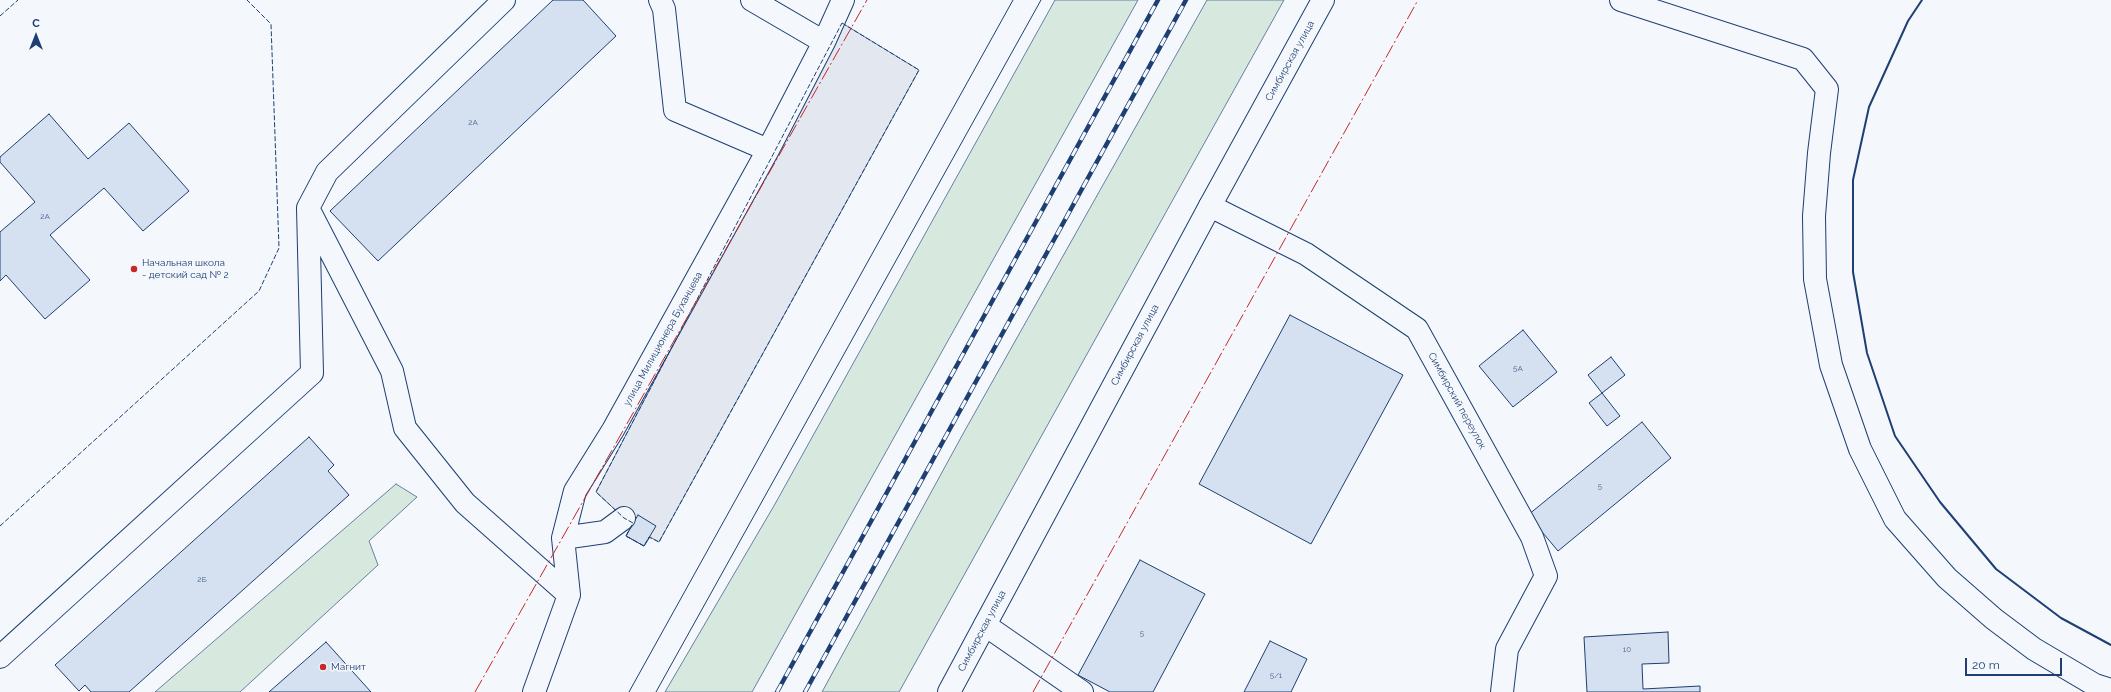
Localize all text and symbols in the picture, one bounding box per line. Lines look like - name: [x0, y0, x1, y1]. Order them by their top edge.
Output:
- north arrow: [16, 16, 56, 56]
- text: С: [32, 17, 40, 30]
- street label: Симбирская улица: [1263, 19, 1317, 103]
- house number: 2А: [468, 118, 478, 128]
- house number: 2А: [40, 212, 50, 222]
- place label: Начальная школа - детский сад № 2: [142, 257, 229, 280]
- marker: Начальная школа - детский сад № 2: [129, 264, 139, 274]
- street label: улица Милиционера Буханцева: [621, 270, 705, 408]
- street label: Симбирская улица: [1109, 302, 1161, 388]
- street label: Симбирский переулок: [1425, 351, 1489, 451]
- house number: 5А: [1513, 364, 1523, 374]
- house number: 5: [1598, 482, 1602, 492]
- house number: 2Б: [197, 575, 207, 585]
- street label: Симбирская улица: [956, 588, 1008, 674]
- house number: 5: [1140, 629, 1144, 639]
- house number: 10: [1623, 645, 1631, 655]
- scale bar: [1967, 650, 2064, 676]
- text: 20 m: [1972, 658, 2000, 672]
- place label: Магнит: [331, 661, 366, 673]
- marker: Магнит: [318, 662, 328, 672]
- house number: 5/1: [1270, 671, 1282, 681]

